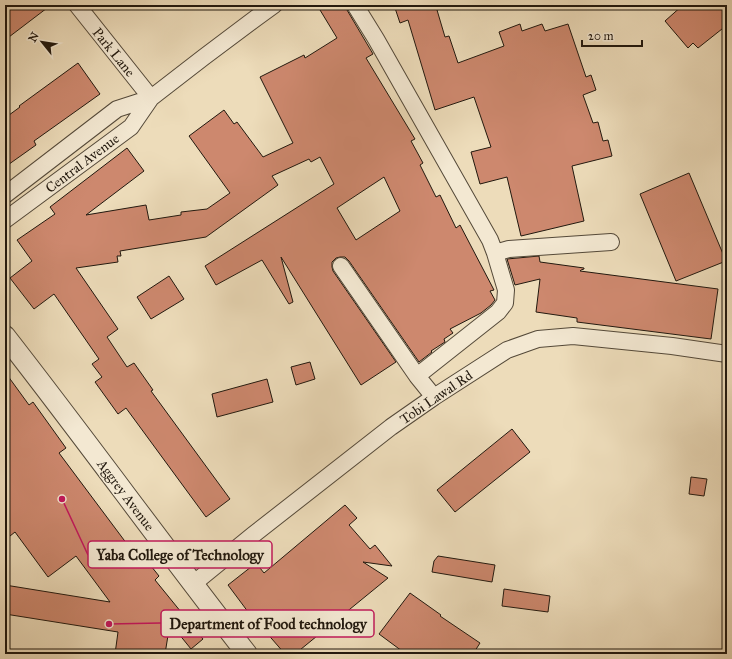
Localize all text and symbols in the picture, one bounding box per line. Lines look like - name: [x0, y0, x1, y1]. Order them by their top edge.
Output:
- north arrow: [22, 22, 62, 62]
- scale bar: [582, 22, 642, 48]
- street label: Park Lane: [89, 24, 139, 80]
- text: N: [26, 29, 42, 45]
- text: 20 m: [588, 29, 614, 43]
- street label: Central Avenue: [42, 130, 123, 197]
- street label: Tobi Lawal Rd: [397, 367, 476, 428]
- street label: Aggrey Avenue: [93, 455, 158, 534]
- callout: Yaba College of Technology: [88, 541, 272, 568]
- text: Yaba College of Technology: [95, 546, 265, 565]
- callout: Department of Food technology: [161, 610, 374, 637]
- text: Department of Food technology: [169, 615, 368, 634]

